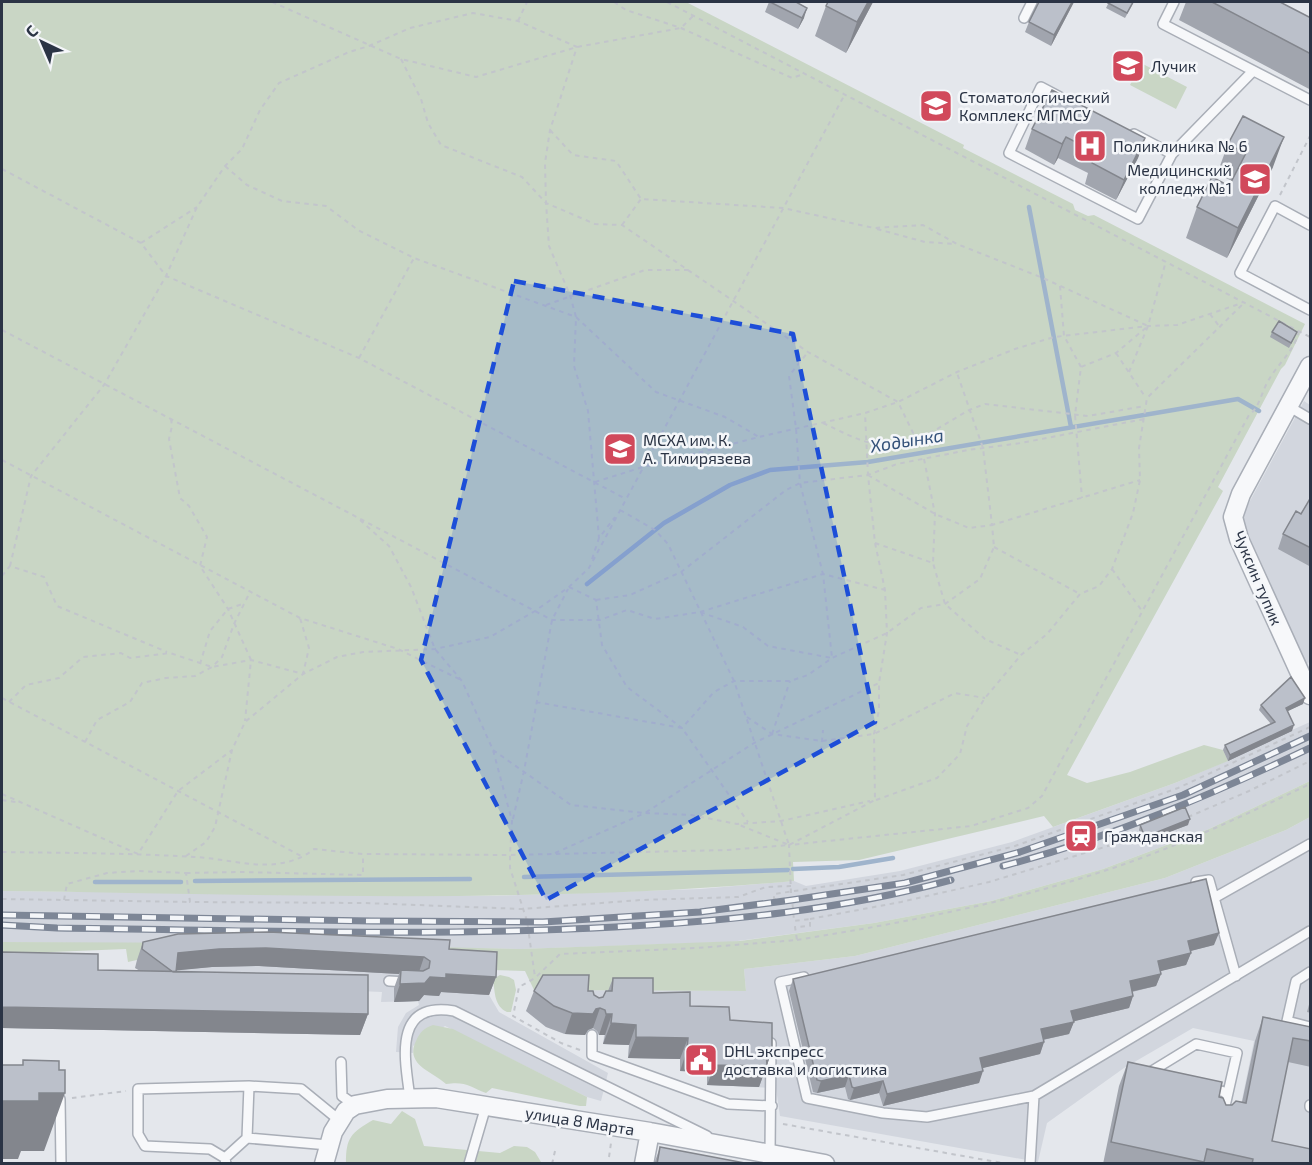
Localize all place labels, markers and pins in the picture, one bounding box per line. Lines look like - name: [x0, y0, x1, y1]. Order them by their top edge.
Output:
- school or university icon: Лучик: [1110, 48, 1146, 84]
- place label: Лучик: [1151, 56, 1197, 76]
- place label: Стоматологический Комплекс МГМСУ: [959, 87, 1110, 124]
- school or university icon: Стоматологический Комплекс МГМСУ: [918, 88, 954, 124]
- hospital icon: Поликлиника № 6: [1072, 128, 1108, 164]
- place label: Поликлиника № 6: [1113, 136, 1248, 155]
- place label: Медицинский колледж №1: [1127, 160, 1232, 197]
- school or university icon: Медицинский колледж №1: [1237, 161, 1273, 197]
- place label: МСХА им. К. А. Тимирязева: [643, 430, 751, 467]
- school or university icon: МСХА им. К. А. Тимирязева: [602, 431, 638, 467]
- station icon: Гражданская: [1063, 818, 1099, 854]
- place label: Гражданская: [1104, 826, 1203, 845]
- place label: DHL экспресс доставка и логистика: [724, 1041, 887, 1078]
- public building icon: DHL экспресс доставка и логистика: [683, 1042, 719, 1078]

